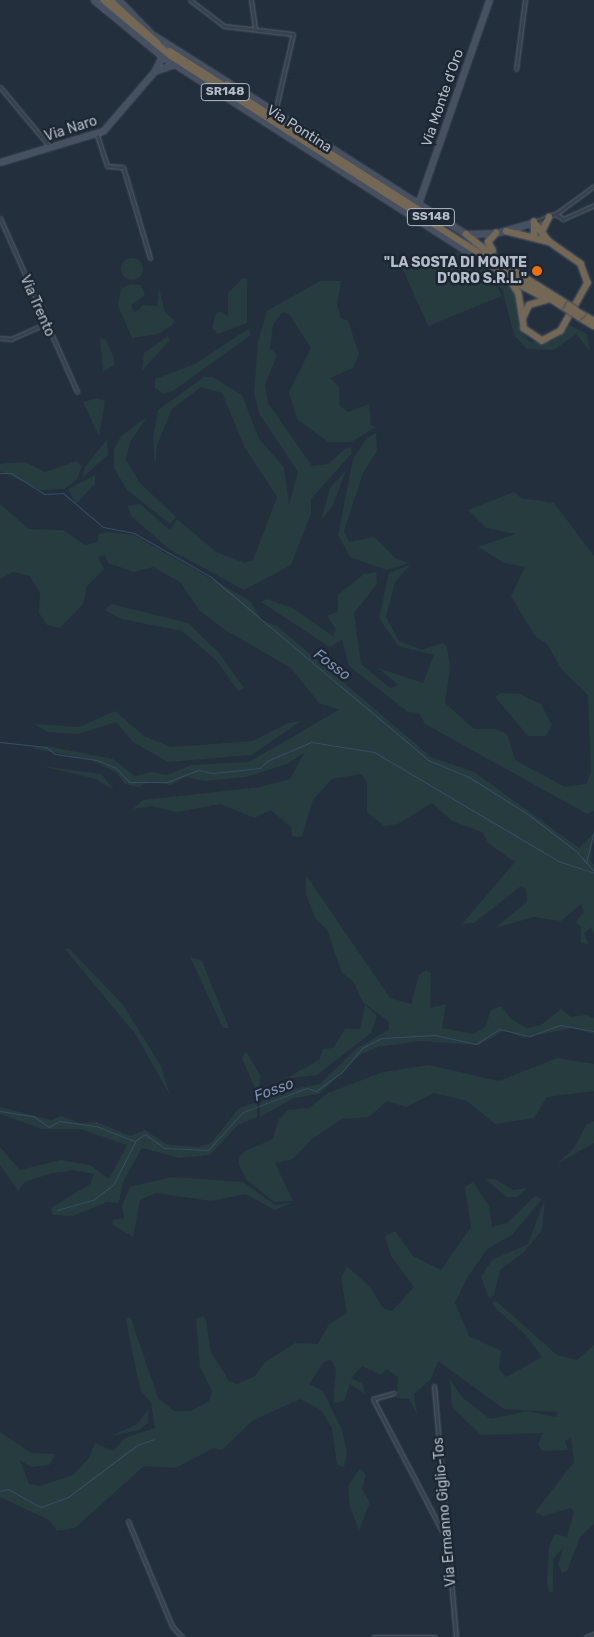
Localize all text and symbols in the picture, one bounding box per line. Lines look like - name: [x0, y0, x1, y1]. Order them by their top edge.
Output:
- street label: Via Monte d'Oro: [418, 47, 468, 149]
- road number: SR148: [200, 82, 250, 101]
- street label: Via Pontina: [263, 102, 335, 156]
- street label: Via Naro: [43, 113, 99, 145]
- road number: SS148: [406, 208, 456, 226]
- place label: "LA SOSTA DI MONTE D'ORO S.R.L.": [383, 255, 527, 288]
- marker: "LA SOSTA DI MONTE D'ORO S.R.L.": [531, 265, 543, 277]
- street label: Via Trento: [16, 273, 58, 339]
- water label: Fosso: [310, 645, 354, 685]
- water label: Fosso: [252, 1075, 296, 1105]
- street label: Via Ermanno Giglio-Tos: [430, 1437, 460, 1587]

